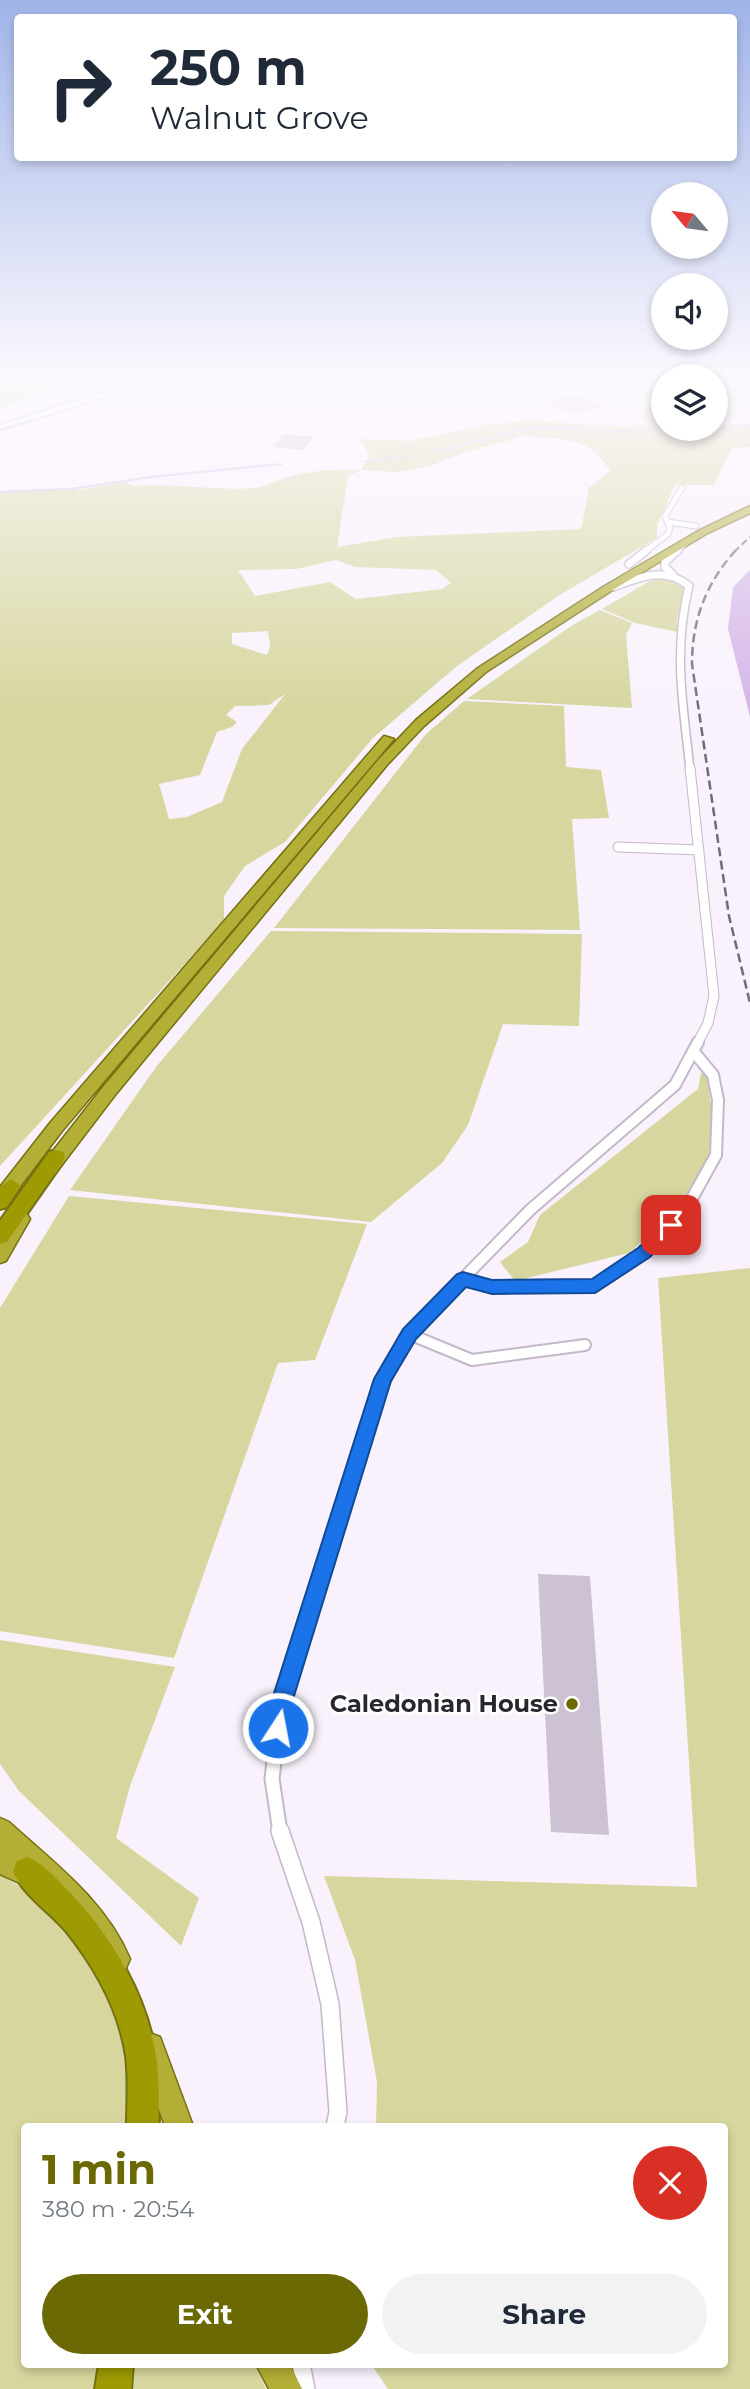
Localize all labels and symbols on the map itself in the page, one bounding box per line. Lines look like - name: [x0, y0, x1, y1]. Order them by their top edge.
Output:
- north arrow: [651, 182, 728, 259]
- pin: [641, 1195, 701, 1255]
- place label: Caledonian House: [330, 1689, 558, 1718]
- position arrow: [241, 1691, 315, 1765]
- marker: Caledonian House: [564, 1696, 580, 1712]

